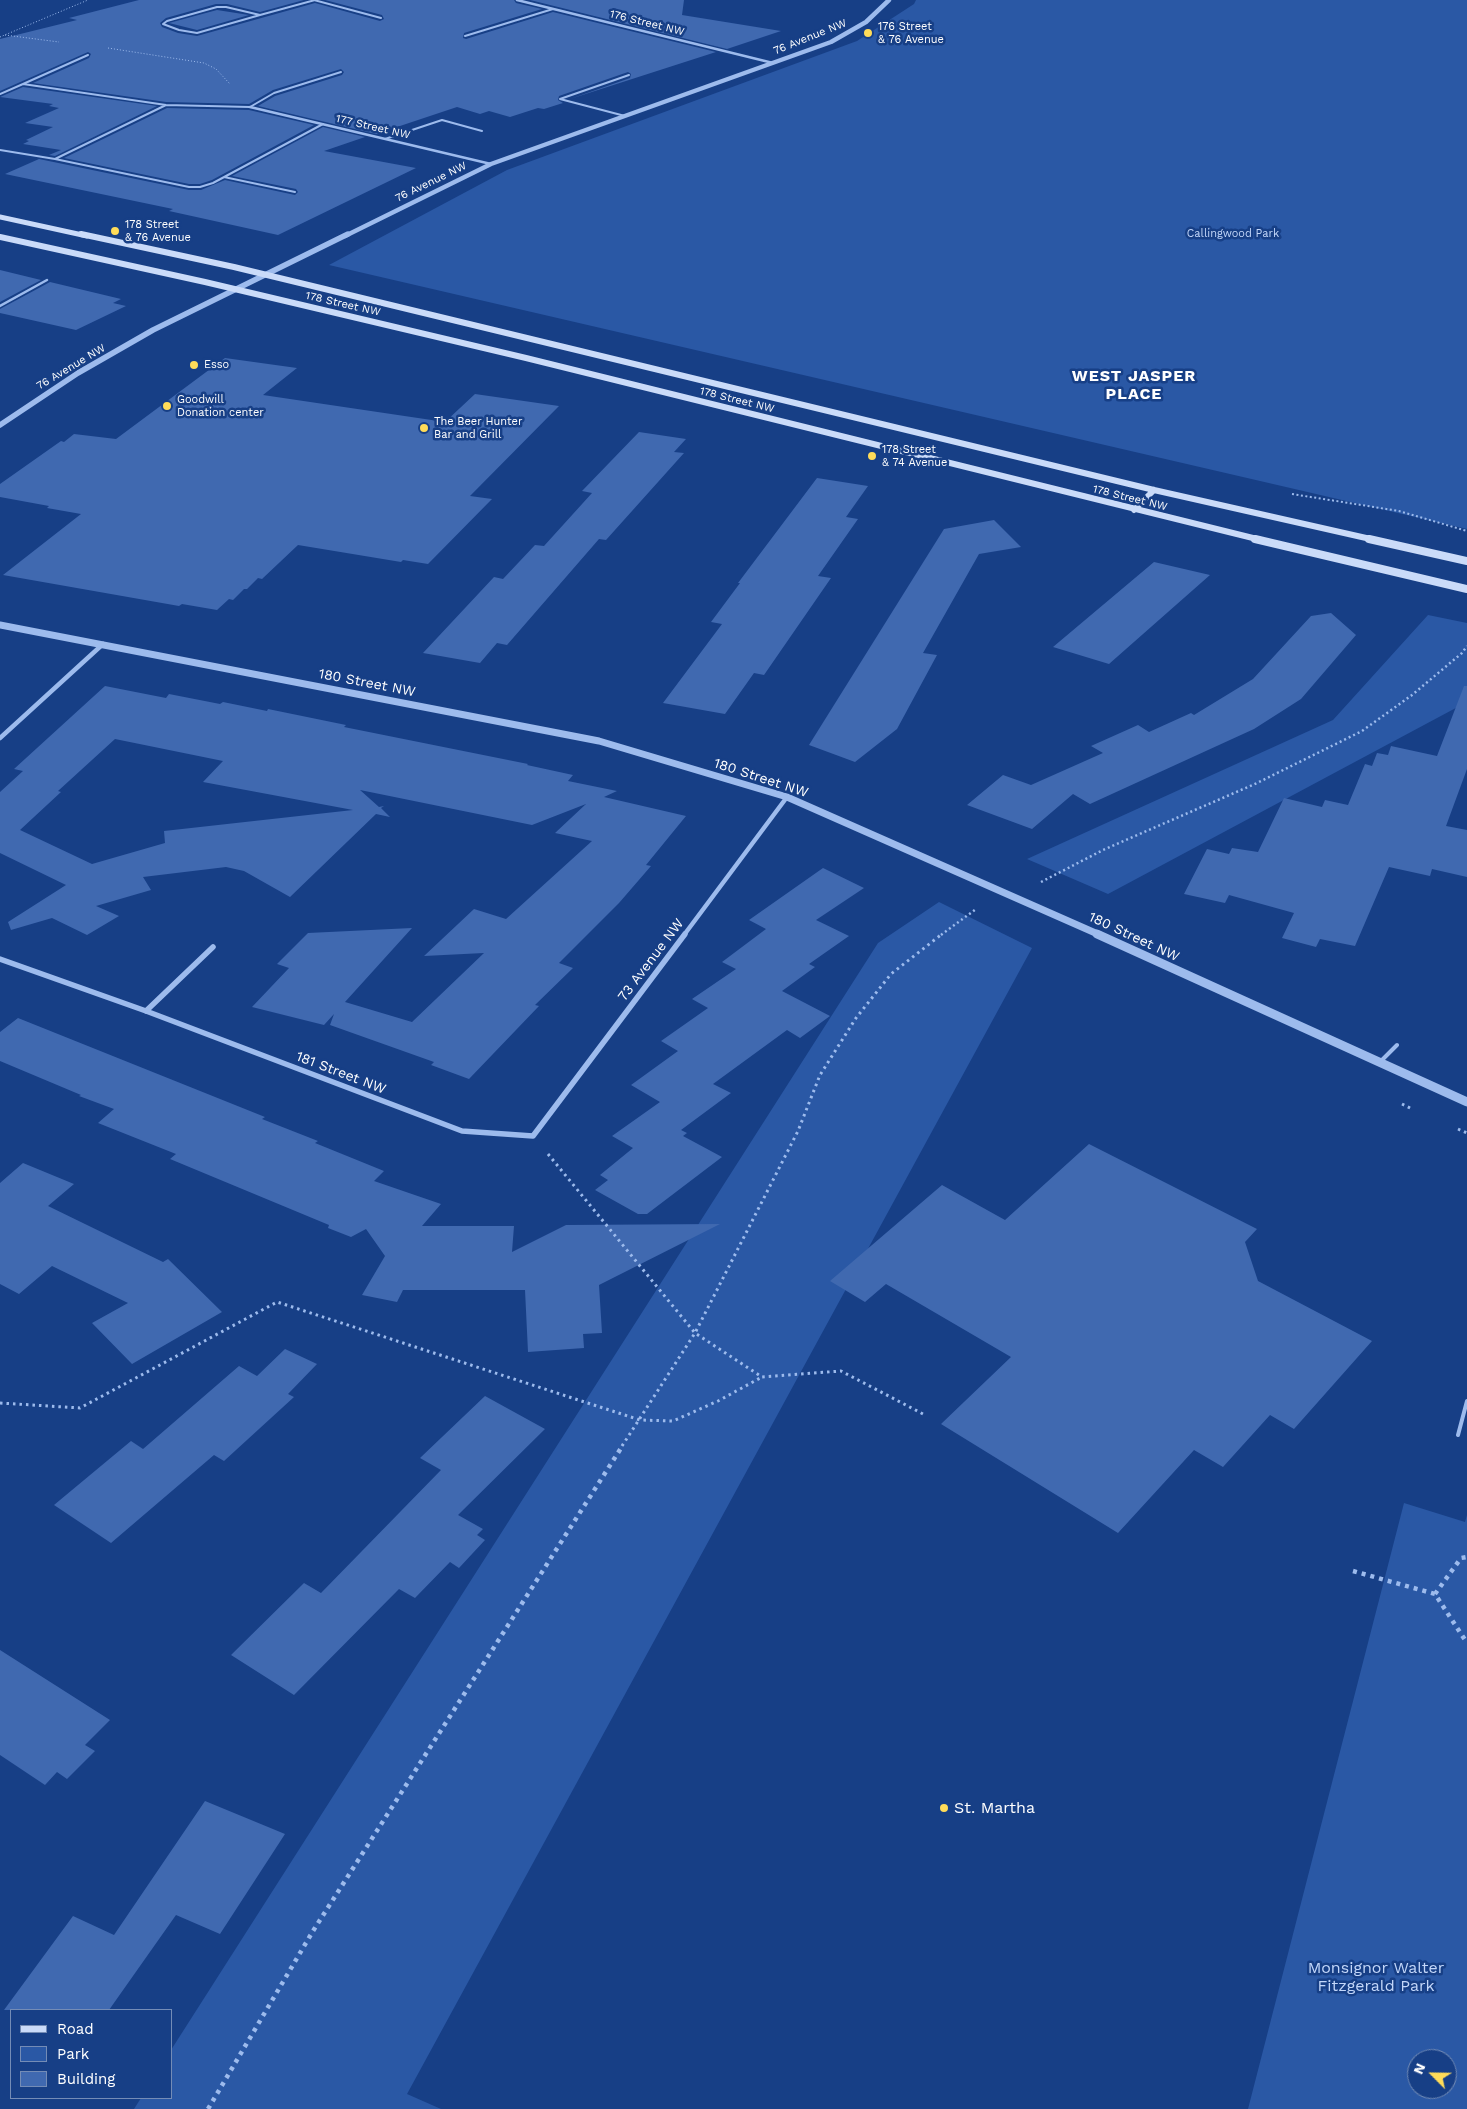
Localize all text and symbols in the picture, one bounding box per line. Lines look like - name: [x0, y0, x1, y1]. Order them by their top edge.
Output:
- street label: 176 Street NW: [608, 7, 686, 39]
- street label: 76 Avenue NW: [772, 16, 848, 58]
- place label: 176 Street & 76 Avenue: [878, 20, 944, 46]
- marker: 176 Street & 76 Avenue: [862, 27, 874, 39]
- street label: 177 Street NW: [335, 112, 411, 142]
- street label: 76 Avenue NW: [393, 159, 469, 205]
- place label: 178 Street & 76 Avenue: [125, 218, 191, 244]
- marker: 178 Street & 76 Avenue: [109, 225, 121, 237]
- park label: Callingwood Park: [1187, 227, 1279, 241]
- street label: 178 Street NW: [304, 289, 382, 319]
- street label: 76 Avenue NW: [34, 341, 108, 393]
- place label: Esso: [204, 358, 229, 372]
- marker: Esso: [188, 359, 200, 371]
- district label: WEST JASPER PLACE: [1070, 366, 1198, 404]
- street label: 178 Street NW: [698, 384, 776, 416]
- place label: Goodwill Donation center: [177, 393, 264, 419]
- marker: Goodwill Donation center: [161, 400, 173, 412]
- place label: The Beer Hunter Bar and Grill: [434, 415, 522, 441]
- marker: The Beer Hunter Bar and Grill: [418, 422, 430, 434]
- place label: 178 Street & 74 Avenue: [882, 443, 947, 469]
- marker: 178 Street & 74 Avenue: [866, 450, 878, 462]
- street label: 178 Street NW: [1091, 482, 1169, 514]
- street label: 180 Street NW: [317, 665, 417, 701]
- street label: 180 Street NW: [712, 755, 810, 801]
- street label: 180 Street NW: [1086, 909, 1182, 965]
- street label: 73 Avenue NW: [615, 915, 687, 1005]
- street label: 181 Street NW: [294, 1048, 388, 1098]
- place label: St. Martha: [954, 1798, 1035, 1818]
- marker: St. Martha: [938, 1802, 950, 1814]
- park label: Monsignor Walter Fitzgerald Park: [1308, 1958, 1444, 1996]
- legend: [10, 2009, 172, 2099]
- text: Road: [57, 2020, 94, 2038]
- text: Park: [57, 2045, 89, 2063]
- north arrow: [1407, 2049, 1457, 2099]
- text: N: [1410, 2061, 1429, 2076]
- text: Building: [57, 2070, 115, 2088]

